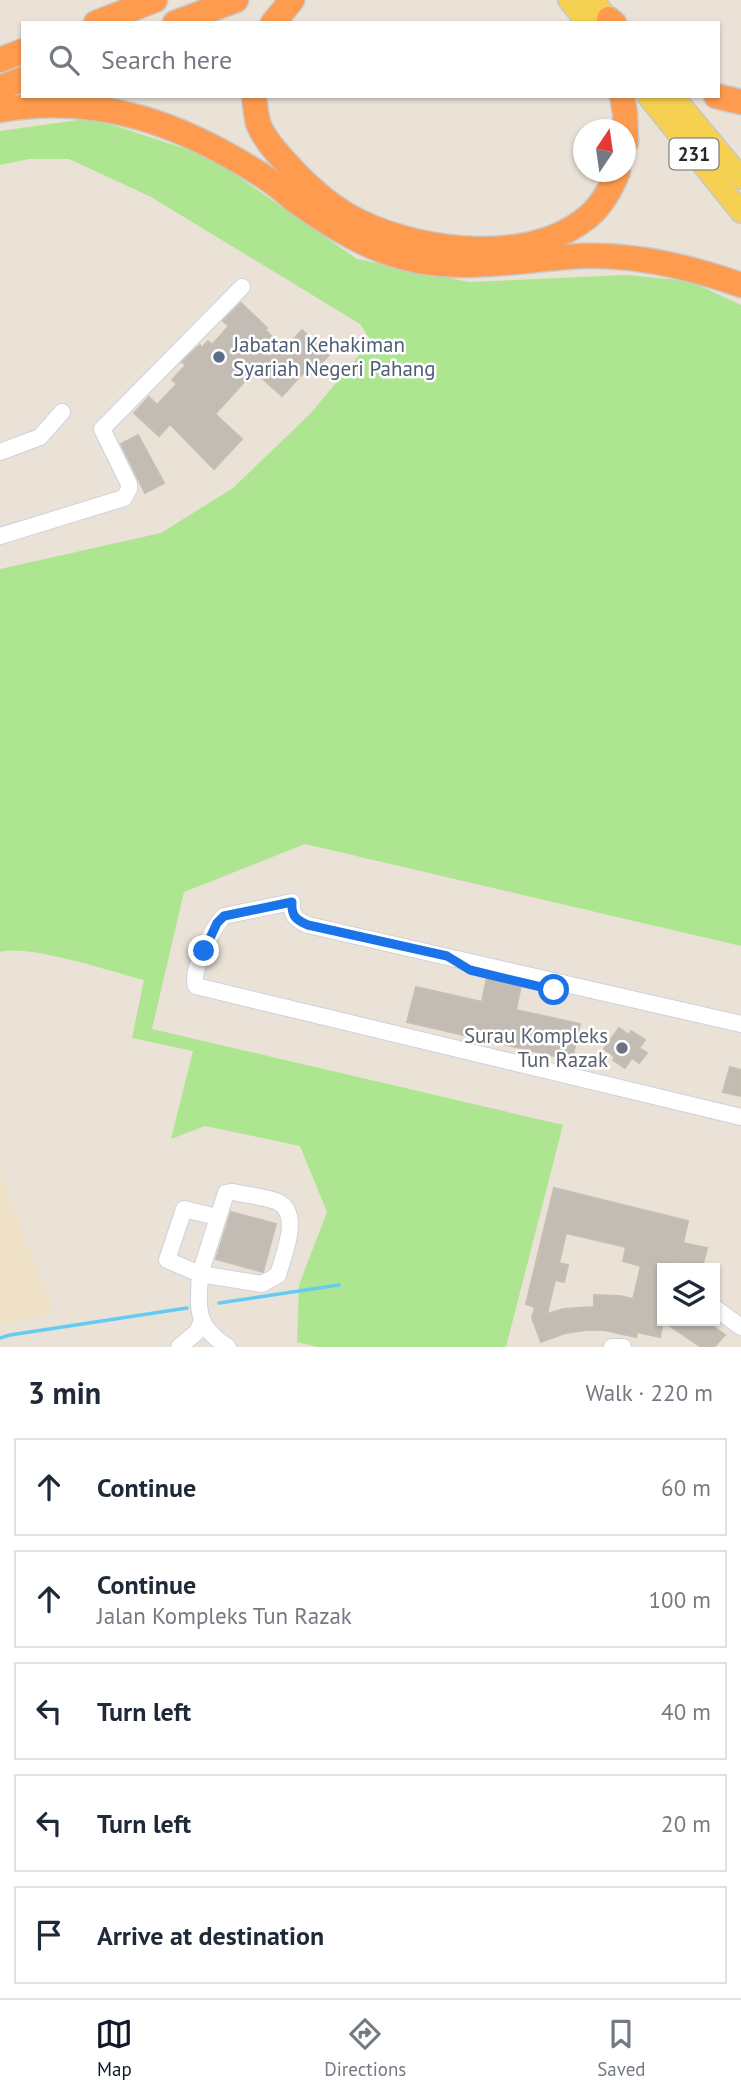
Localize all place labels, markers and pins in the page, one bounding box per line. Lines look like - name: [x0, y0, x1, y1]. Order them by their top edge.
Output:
- place label: Jabatan Kehakiman Syariah Negeri Pahang: [232, 331, 436, 382]
- marker: Jabatan Kehakiman Syariah Negeri Pahang: [211, 349, 227, 365]
- place label: Surau Kompleks Tun Razak: [464, 1022, 608, 1073]
- marker: Surau Kompleks Tun Razak: [614, 1040, 630, 1056]

